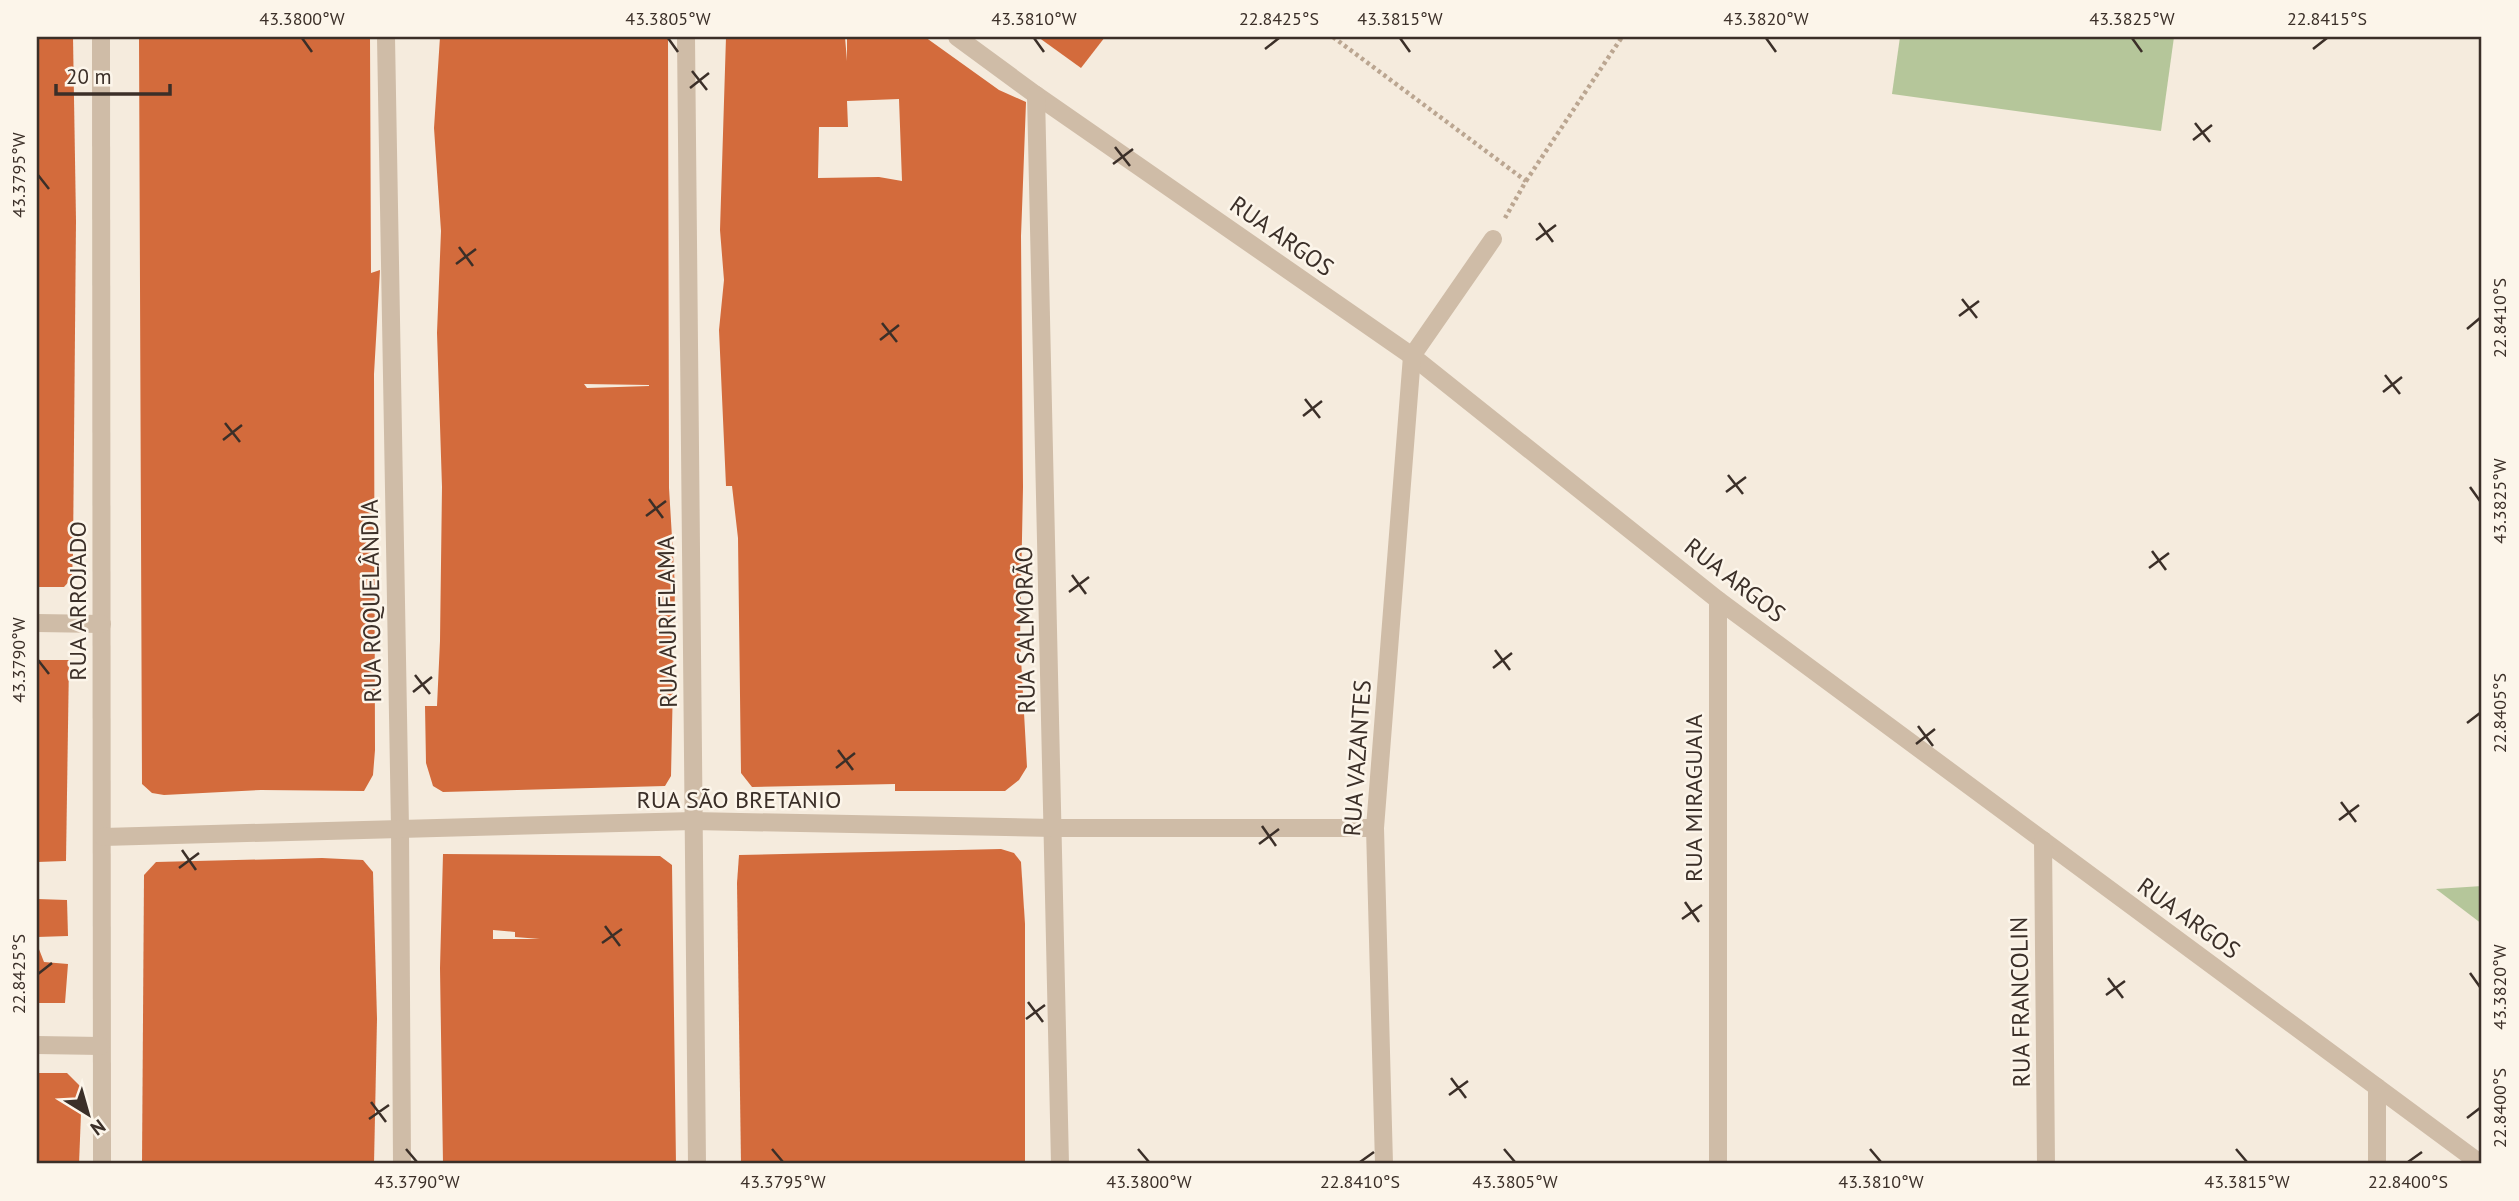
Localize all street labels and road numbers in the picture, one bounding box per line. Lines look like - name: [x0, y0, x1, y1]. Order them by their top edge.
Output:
- street label: RUA ARGOS: [1224, 189, 1340, 283]
- street label: RUA ROQUELÂNDIA: [354, 499, 388, 703]
- street label: RUA ARROJADO: [62, 521, 93, 681]
- street label: RUA ARGOS: [1678, 531, 1792, 629]
- street label: RUA AURIFLAMA: [650, 536, 684, 708]
- street label: RUA SALMORÃO: [1008, 546, 1042, 714]
- street label: RUA VAZANTES: [1336, 679, 1378, 837]
- street label: RUA MIRAGUAIA: [1678, 714, 1709, 882]
- street label: RUA SÃO BRETANIO: [637, 784, 841, 815]
- street label: RUA ARGOS: [2131, 870, 2247, 966]
- street label: RUA FRANCOLIN: [2003, 916, 2037, 1088]

